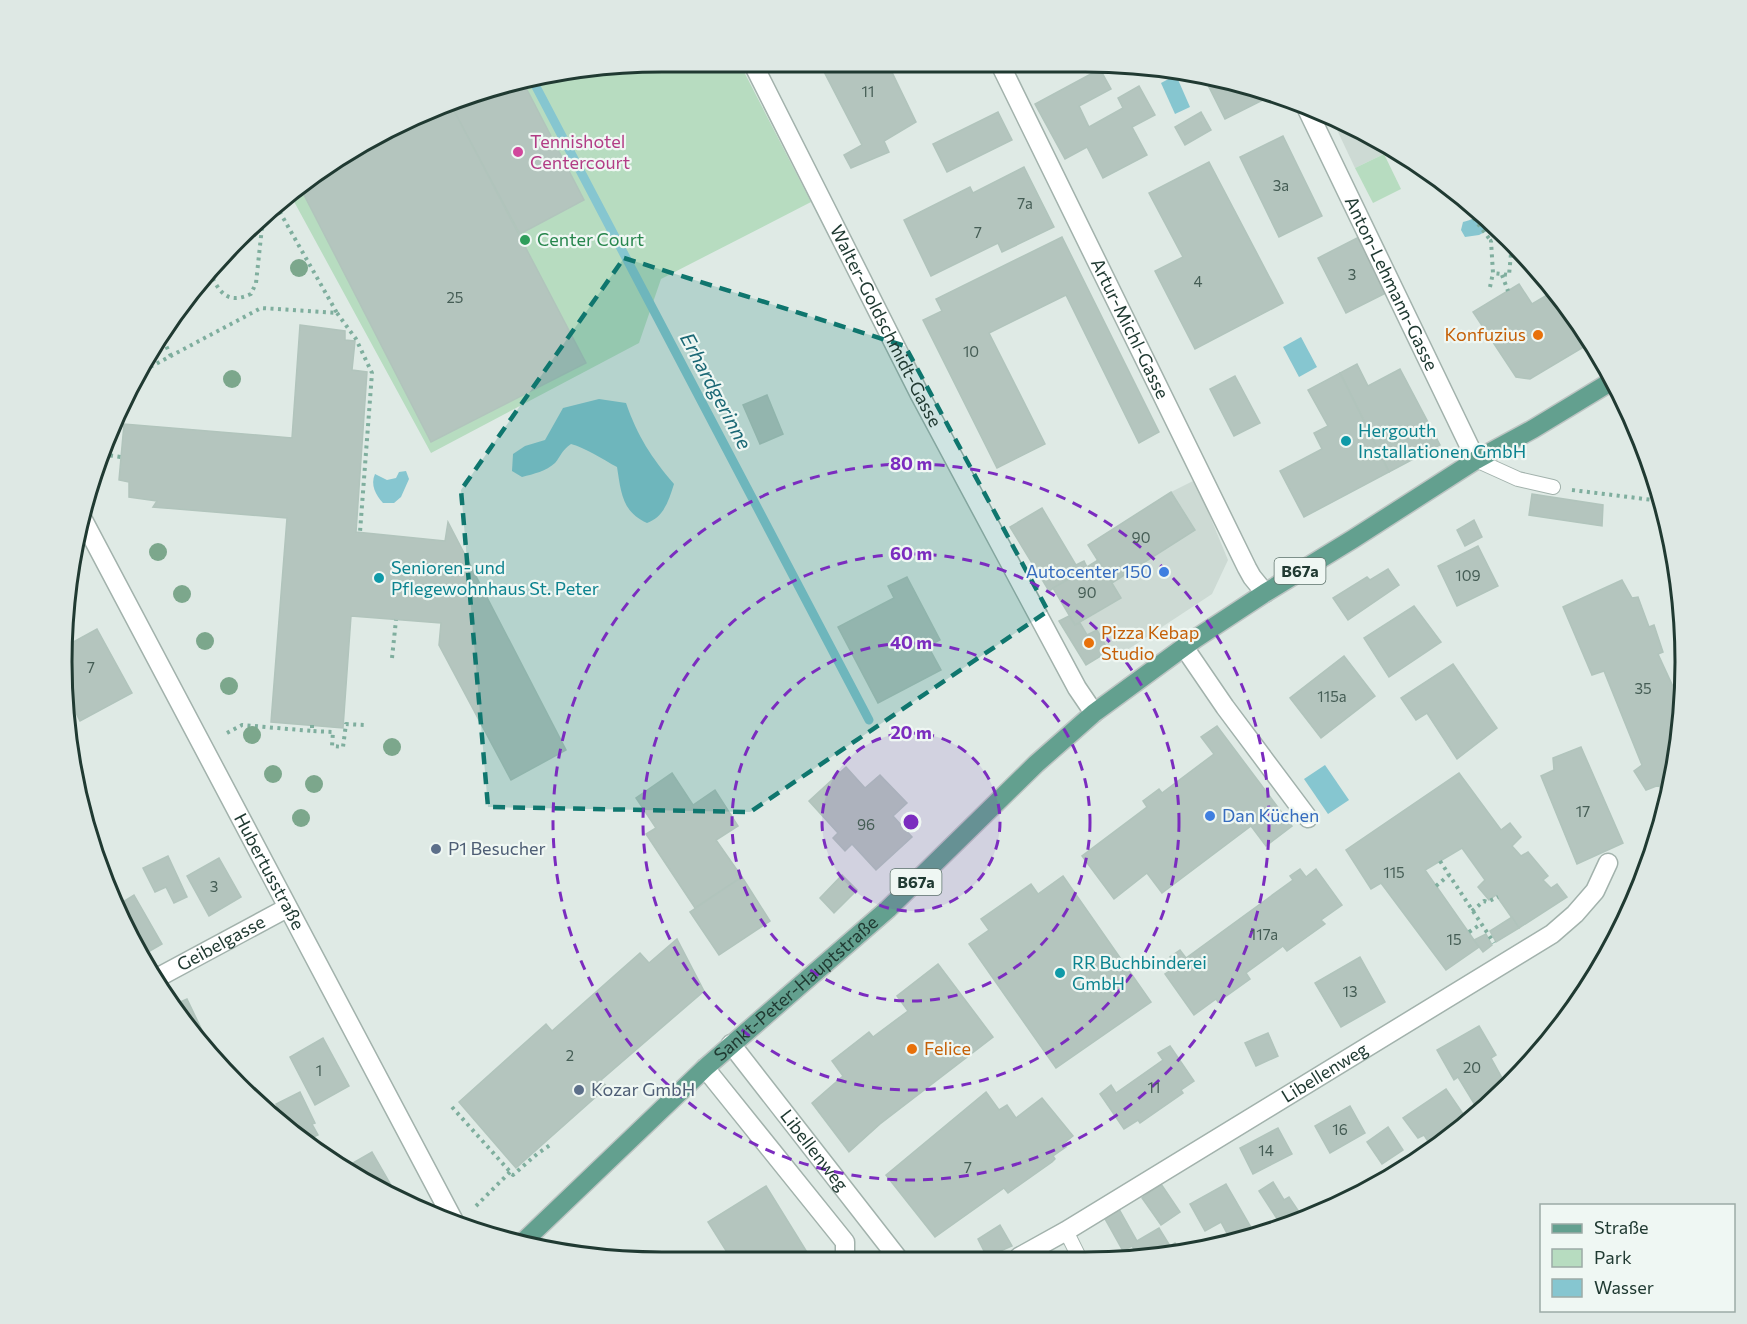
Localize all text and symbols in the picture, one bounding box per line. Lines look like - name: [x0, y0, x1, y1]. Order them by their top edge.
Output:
- house number: 11: [862, 82, 874, 100]
- place label: Tennishotel Centercourt: [530, 130, 630, 173]
- marker: Tennishotel Centercourt: [511, 145, 525, 159]
- house number: 3a: [1273, 176, 1289, 194]
- street label: Anton-Lehmann-Gasse: [1341, 192, 1443, 374]
- house number: 7a: [1017, 194, 1033, 212]
- street label: Walter-Goldschmidt-Gasse: [826, 221, 947, 430]
- house number: 7: [974, 223, 982, 241]
- place label: Center Court: [537, 228, 644, 250]
- marker: Center Court: [518, 233, 532, 247]
- street label: Artur-Michl-Gasse: [1087, 254, 1174, 402]
- house number: 3: [1348, 265, 1356, 283]
- house number: 4: [1194, 272, 1203, 290]
- house number: 25: [447, 288, 463, 306]
- place label: Konfuzius: [1445, 323, 1526, 345]
- water label: Erhardgerinne: [676, 328, 758, 453]
- marker: Konfuzius: [1531, 328, 1545, 342]
- house number: 10: [963, 342, 979, 360]
- place label: Hergouth Installationen GmbH: [1358, 419, 1526, 462]
- marker: Hergouth Installationen GmbH: [1339, 434, 1353, 448]
- text: 80 m: [890, 452, 932, 474]
- house number: 90: [1132, 528, 1150, 546]
- text: 60 m: [890, 542, 932, 564]
- place label: Senioren- und Pflegewohnhaus St. Peter: [391, 556, 599, 599]
- road number: B67a: [1274, 558, 1326, 584]
- place label: Autocenter 150: [1026, 560, 1152, 582]
- marker: Autocenter 150: [1157, 565, 1171, 579]
- house number: 109: [1455, 566, 1481, 584]
- marker: Senioren- und Pflegewohnhaus St. Peter: [372, 571, 386, 585]
- house number: 90: [1078, 583, 1096, 601]
- place label: Pizza Kebap Studio: [1101, 621, 1199, 664]
- text: 40 m: [890, 631, 932, 653]
- marker: Pizza Kebap Studio: [1082, 636, 1096, 650]
- house number: 7: [87, 658, 95, 676]
- house number: 35: [1634, 679, 1652, 697]
- house number: 115a: [1317, 687, 1347, 705]
- text: 20 m: [890, 721, 932, 743]
- house number: 17: [1576, 802, 1590, 820]
- place label: Dan Küchen: [1222, 804, 1319, 826]
- street label: Hubertusstraße: [230, 809, 310, 933]
- marker: Dan Küchen: [1203, 809, 1217, 823]
- centre of rings: [901, 812, 921, 832]
- house number: 96: [857, 815, 875, 833]
- place label: P1 Besucher: [448, 837, 546, 859]
- marker: P1 Besucher: [429, 842, 443, 856]
- house number: 115: [1383, 863, 1405, 881]
- road number: B67a: [890, 869, 942, 895]
- house number: 3: [210, 877, 218, 895]
- street label: Geibelgasse: [173, 910, 269, 975]
- street label: Sankt-Peter-Hauptstraße: [709, 911, 882, 1065]
- house number: 117a: [1250, 925, 1278, 943]
- house number: 15: [1446, 930, 1462, 948]
- place label: RR Buchbinderei GmbH: [1072, 951, 1207, 994]
- marker: RR Buchbinderei GmbH: [1053, 966, 1067, 980]
- house number: 13: [1343, 982, 1357, 1000]
- place label: Felice: [924, 1037, 971, 1059]
- street label: Libellenweg: [1277, 1037, 1372, 1107]
- marker: Felice: [905, 1042, 919, 1056]
- house number: 2: [566, 1046, 574, 1064]
- house number: 20: [1463, 1058, 1481, 1076]
- house number: 1: [316, 1061, 322, 1079]
- place label: Kozar GmbH: [591, 1078, 695, 1100]
- house number: 11: [1148, 1078, 1160, 1096]
- marker: Kozar GmbH: [572, 1083, 586, 1097]
- street label: Libellenweg: [776, 1105, 853, 1195]
- house number: 16: [1332, 1120, 1348, 1138]
- house number: 14: [1258, 1141, 1274, 1159]
- house number: 7: [964, 1158, 972, 1176]
- legend: [1540, 1204, 1735, 1312]
- text: Straße: [1594, 1216, 1649, 1238]
- text: Park: [1594, 1246, 1632, 1268]
- text: Wasser: [1594, 1276, 1654, 1298]

